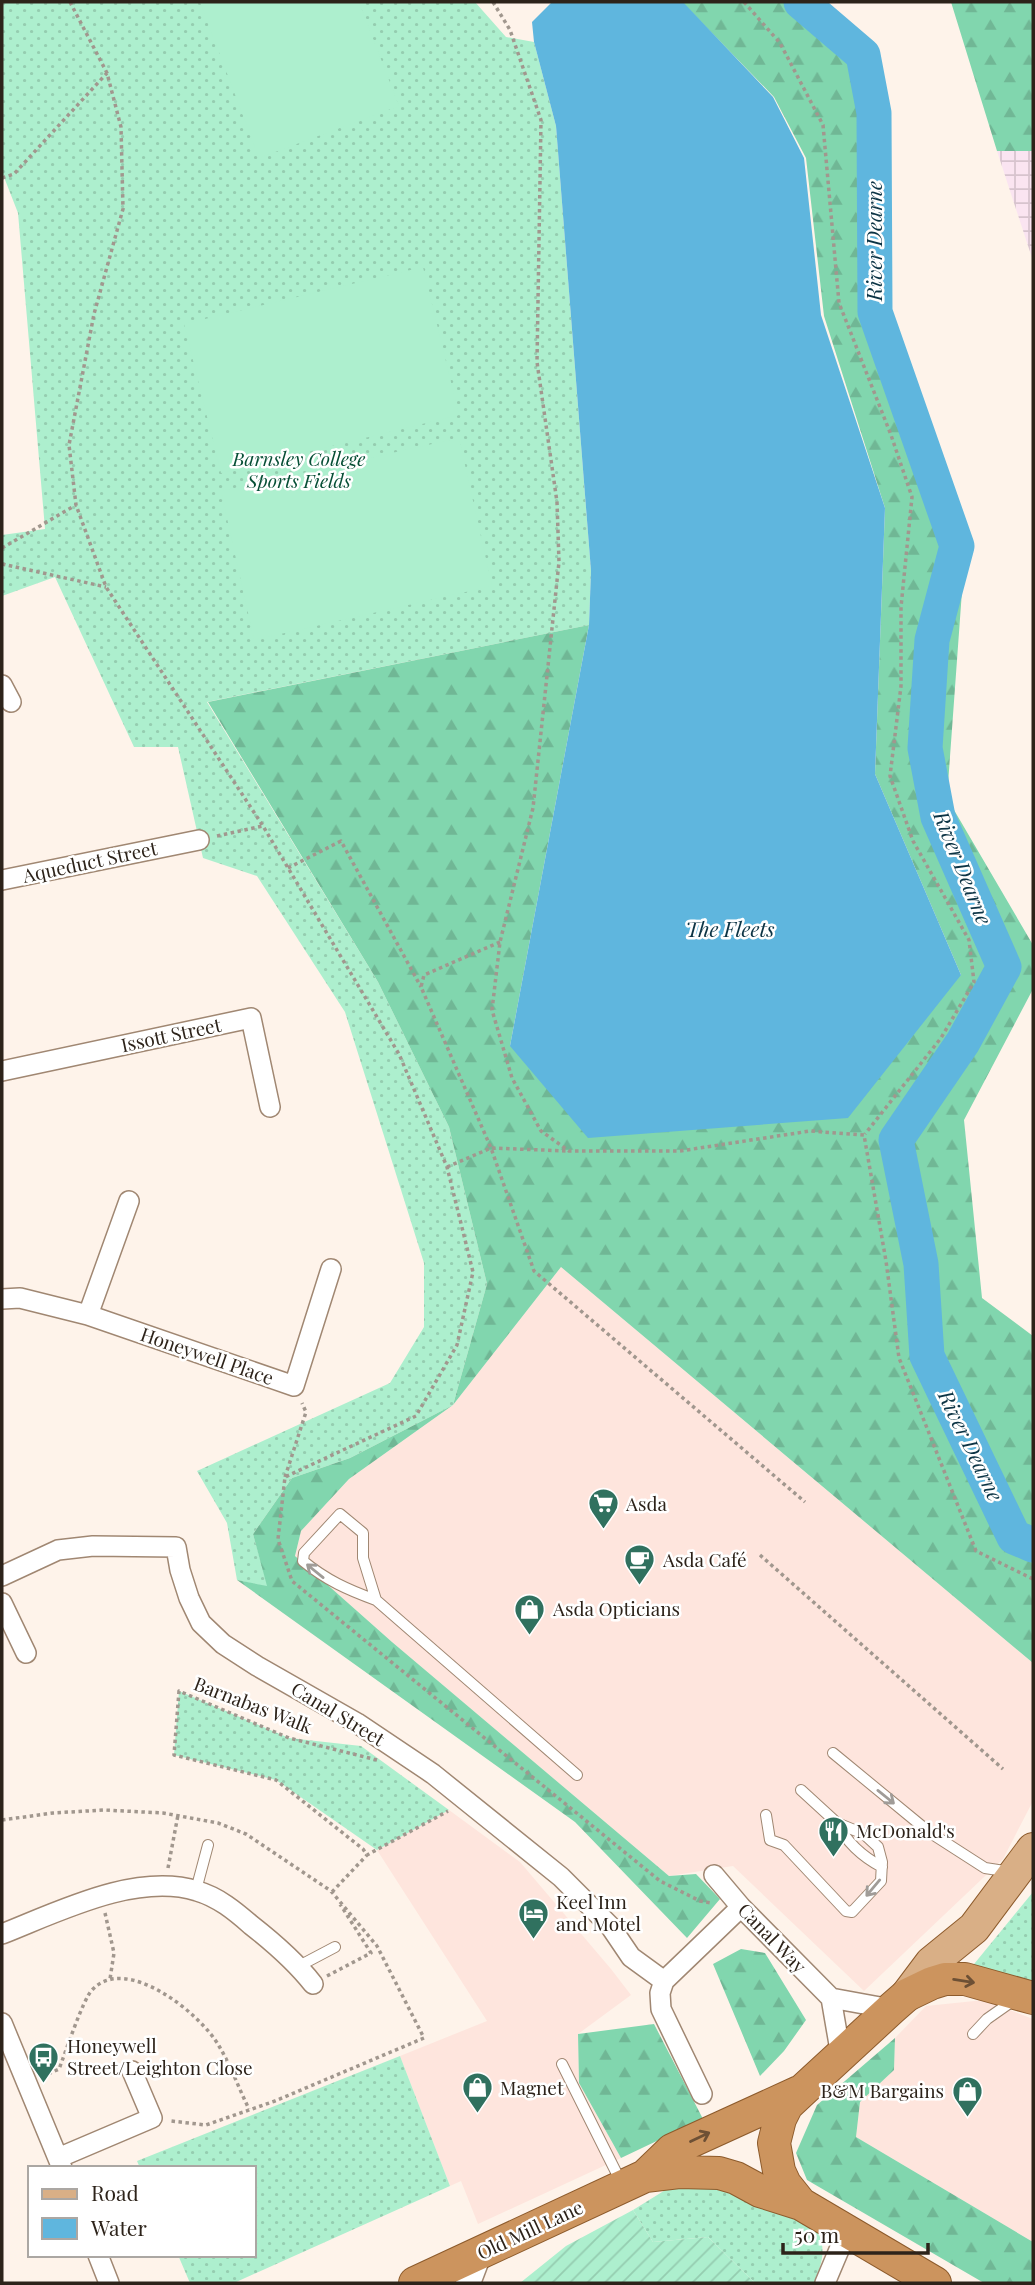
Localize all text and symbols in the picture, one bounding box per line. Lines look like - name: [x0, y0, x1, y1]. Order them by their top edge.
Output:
- water label: River Dearne: [859, 181, 887, 302]
- park label: Barnsley College Sports Fields: [231, 445, 366, 493]
- water label: River Dearne: [928, 805, 999, 928]
- street label: Aqueduct Street: [19, 834, 160, 888]
- water label: The Fleets: [685, 914, 775, 942]
- street label: Issott Street: [118, 1011, 224, 1057]
- street label: Honeywell Place: [137, 1320, 277, 1390]
- water label: River Dearne: [932, 1384, 1011, 1505]
- supermarket icon: Asda: [586, 1487, 620, 1531]
- place label: Asda: [625, 1490, 668, 1516]
- cafe icon: Asda Café: [623, 1543, 657, 1587]
- place label: Asda Café: [662, 1546, 747, 1572]
- one-way arrow: [307, 1563, 325, 1578]
- shop icon: Asda Opticians: [513, 1592, 547, 1636]
- place label: Asda Opticians: [552, 1595, 680, 1621]
- street label: Barnabas Walk: [190, 1670, 317, 1739]
- street label: Canal Street: [287, 1675, 390, 1751]
- one-way arrow: [876, 1789, 894, 1805]
- restaurant icon: McDonald's: [816, 1814, 850, 1858]
- place label: McDonald's: [856, 1817, 955, 1843]
- one-way arrow: [866, 1879, 882, 1897]
- place label: Keel Inn and Motel: [556, 1888, 642, 1936]
- hotel icon: Keel Inn and Motel: [516, 1896, 550, 1940]
- street label: Canal Way: [733, 1897, 813, 1978]
- one-way arrow: [952, 1974, 975, 1987]
- place label: Honeywell Street/Leighton Close: [67, 2032, 253, 2080]
- bus stop icon: Honeywell Street/Leighton Close: [27, 2040, 61, 2084]
- shop icon: Magnet: [460, 2071, 494, 2115]
- place label: Magnet: [500, 2074, 564, 2100]
- shop icon: B&M Bargains: [950, 2074, 984, 2118]
- place label: B&M Bargains: [821, 2077, 944, 2103]
- one-way arrow: [689, 2130, 710, 2143]
- legend: [28, 2166, 256, 2257]
- text: Road: [91, 2178, 139, 2206]
- street label: Old Mill Lane: [472, 2193, 587, 2265]
- scale bar: [783, 2212, 928, 2256]
- text: Water: [90, 2213, 147, 2241]
- text: 50 m: [794, 2220, 840, 2248]

